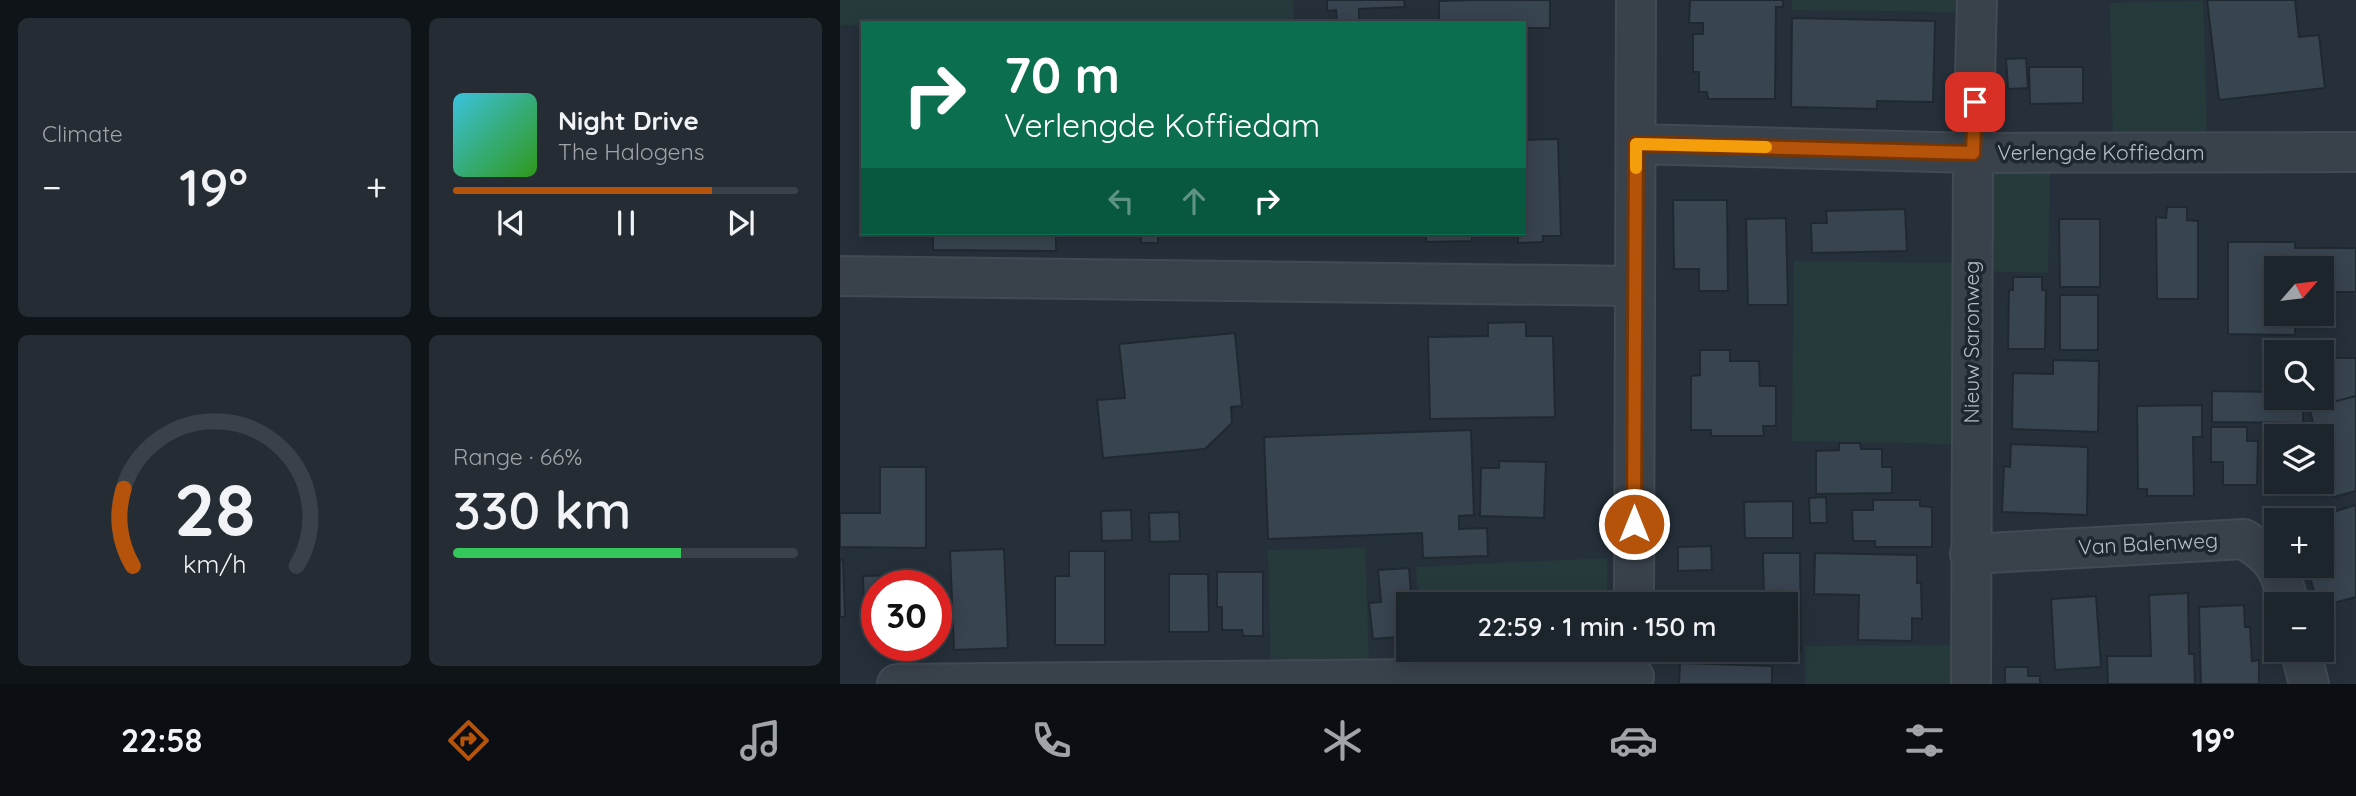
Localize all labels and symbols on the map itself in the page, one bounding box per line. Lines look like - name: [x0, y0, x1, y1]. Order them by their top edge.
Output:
- pin: [1945, 72, 2005, 132]
- street label: Verlengde Koffiedam: [1997, 139, 2205, 165]
- north arrow: [2264, 256, 2334, 326]
- street label: Nieuw Saronweg: [1958, 261, 1984, 423]
- position arrow: [1597, 487, 1671, 561]
- street label: Van Balenweg: [2077, 526, 2219, 560]
- speed limit sign: 30: [861, 570, 952, 661]

